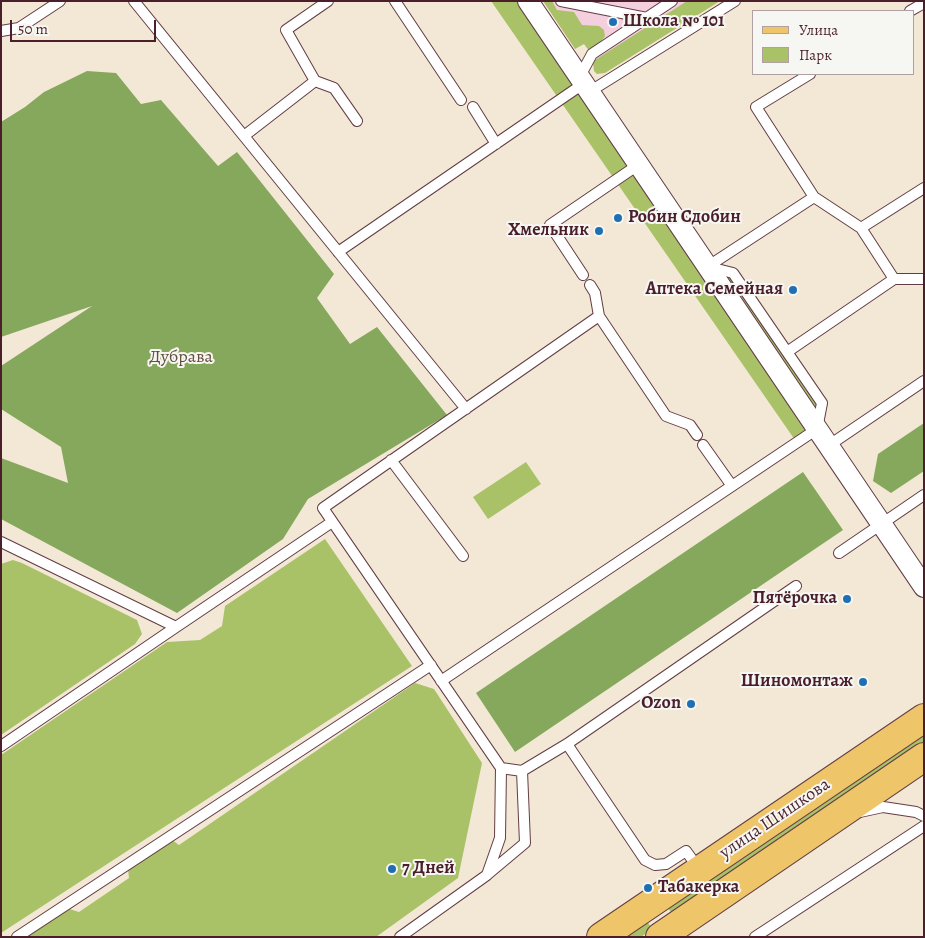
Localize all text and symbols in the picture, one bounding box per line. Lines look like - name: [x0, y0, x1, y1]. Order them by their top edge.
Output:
- scale bar: [12, 10, 159, 42]
- legend: [752, 10, 915, 75]
- place label: Школа № 101: [623, 11, 724, 33]
- marker: Школа № 101: [607, 16, 619, 28]
- text: 50 m: [18, 19, 48, 39]
- text: Улица: [799, 20, 838, 40]
- text: Парк: [799, 45, 832, 65]
- place label: Робин Сдобин: [628, 207, 741, 229]
- marker: Робин Сдобин: [612, 212, 624, 224]
- place label: Хмельник: [508, 220, 589, 242]
- marker: Хмельник: [593, 225, 605, 237]
- place label: Аптека Семейная: [645, 279, 783, 301]
- marker: Аптека Семейная: [787, 284, 799, 296]
- park label: Дубрава: [149, 347, 213, 369]
- place label: Пятёрочка: [753, 588, 837, 610]
- marker: Пятёрочка: [841, 593, 853, 605]
- place label: Шиномонтаж: [741, 671, 853, 693]
- marker: Шиномонтаж: [857, 676, 869, 688]
- place label: Ozon: [641, 693, 681, 715]
- marker: Ozon: [685, 698, 697, 710]
- street label: улица Шишкова: [716, 774, 834, 864]
- place label: 7 Дней: [402, 858, 455, 880]
- marker: 7 Дней: [386, 863, 398, 875]
- place label: Табакерка: [658, 877, 739, 899]
- marker: Табакерка: [642, 882, 654, 894]

